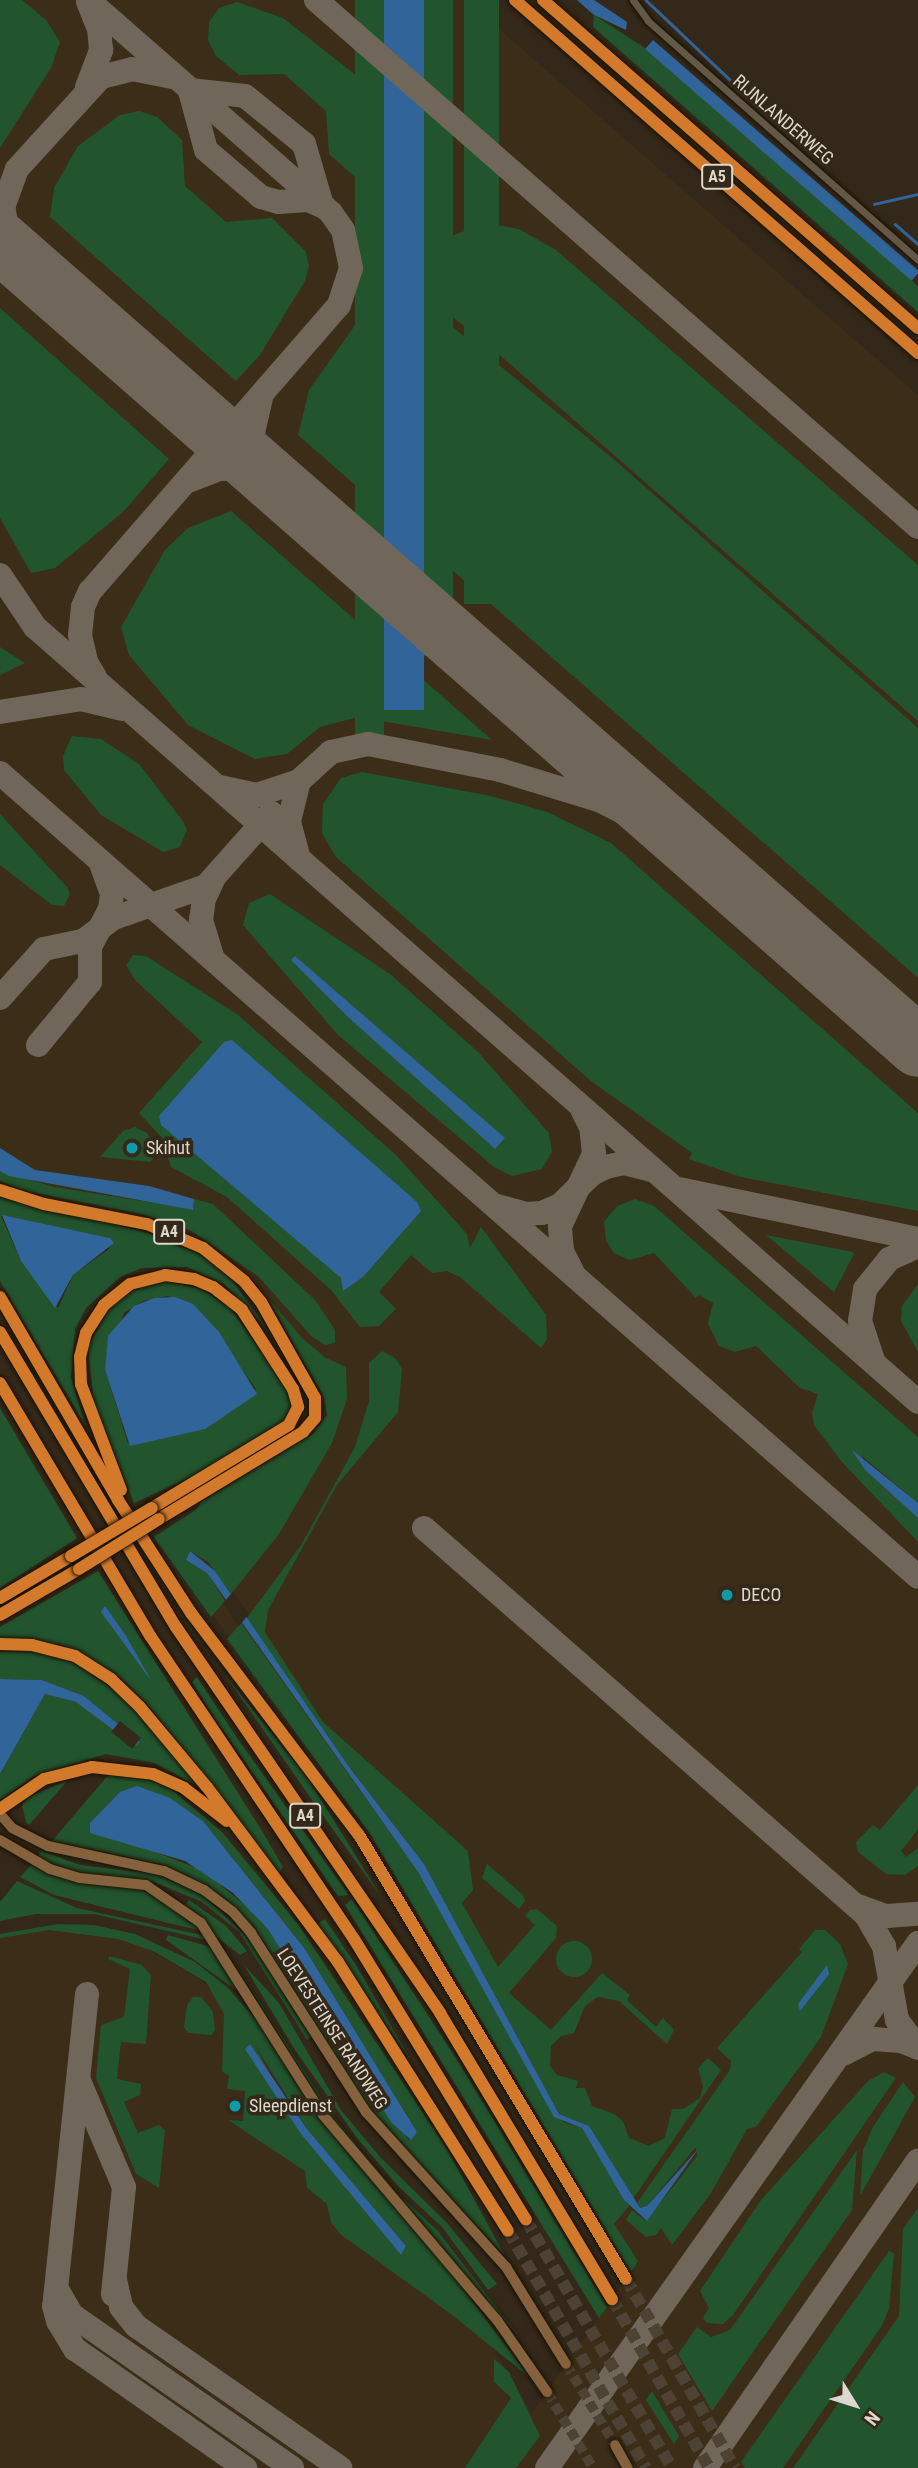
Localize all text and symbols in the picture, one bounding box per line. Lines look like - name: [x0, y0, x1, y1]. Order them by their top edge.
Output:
- street label: RIJNLANDERWEG: [728, 70, 838, 170]
- road number: A5: [700, 164, 734, 190]
- place label: Skihut: [146, 1137, 190, 1159]
- marker: Skihut: [124, 1140, 140, 1156]
- road number: A4: [152, 1220, 186, 1244]
- place label: DECO: [741, 1584, 781, 1606]
- marker: DECO: [719, 1587, 735, 1603]
- road number: A4: [288, 1804, 322, 1828]
- street label: LOEVESTEINSE RANDWEG: [272, 1945, 392, 2113]
- place label: Sleepdienst: [249, 2095, 332, 2117]
- marker: Sleepdienst: [227, 2098, 243, 2114]
- north arrow: [820, 2370, 890, 2440]
- text: N: [859, 2407, 885, 2430]

